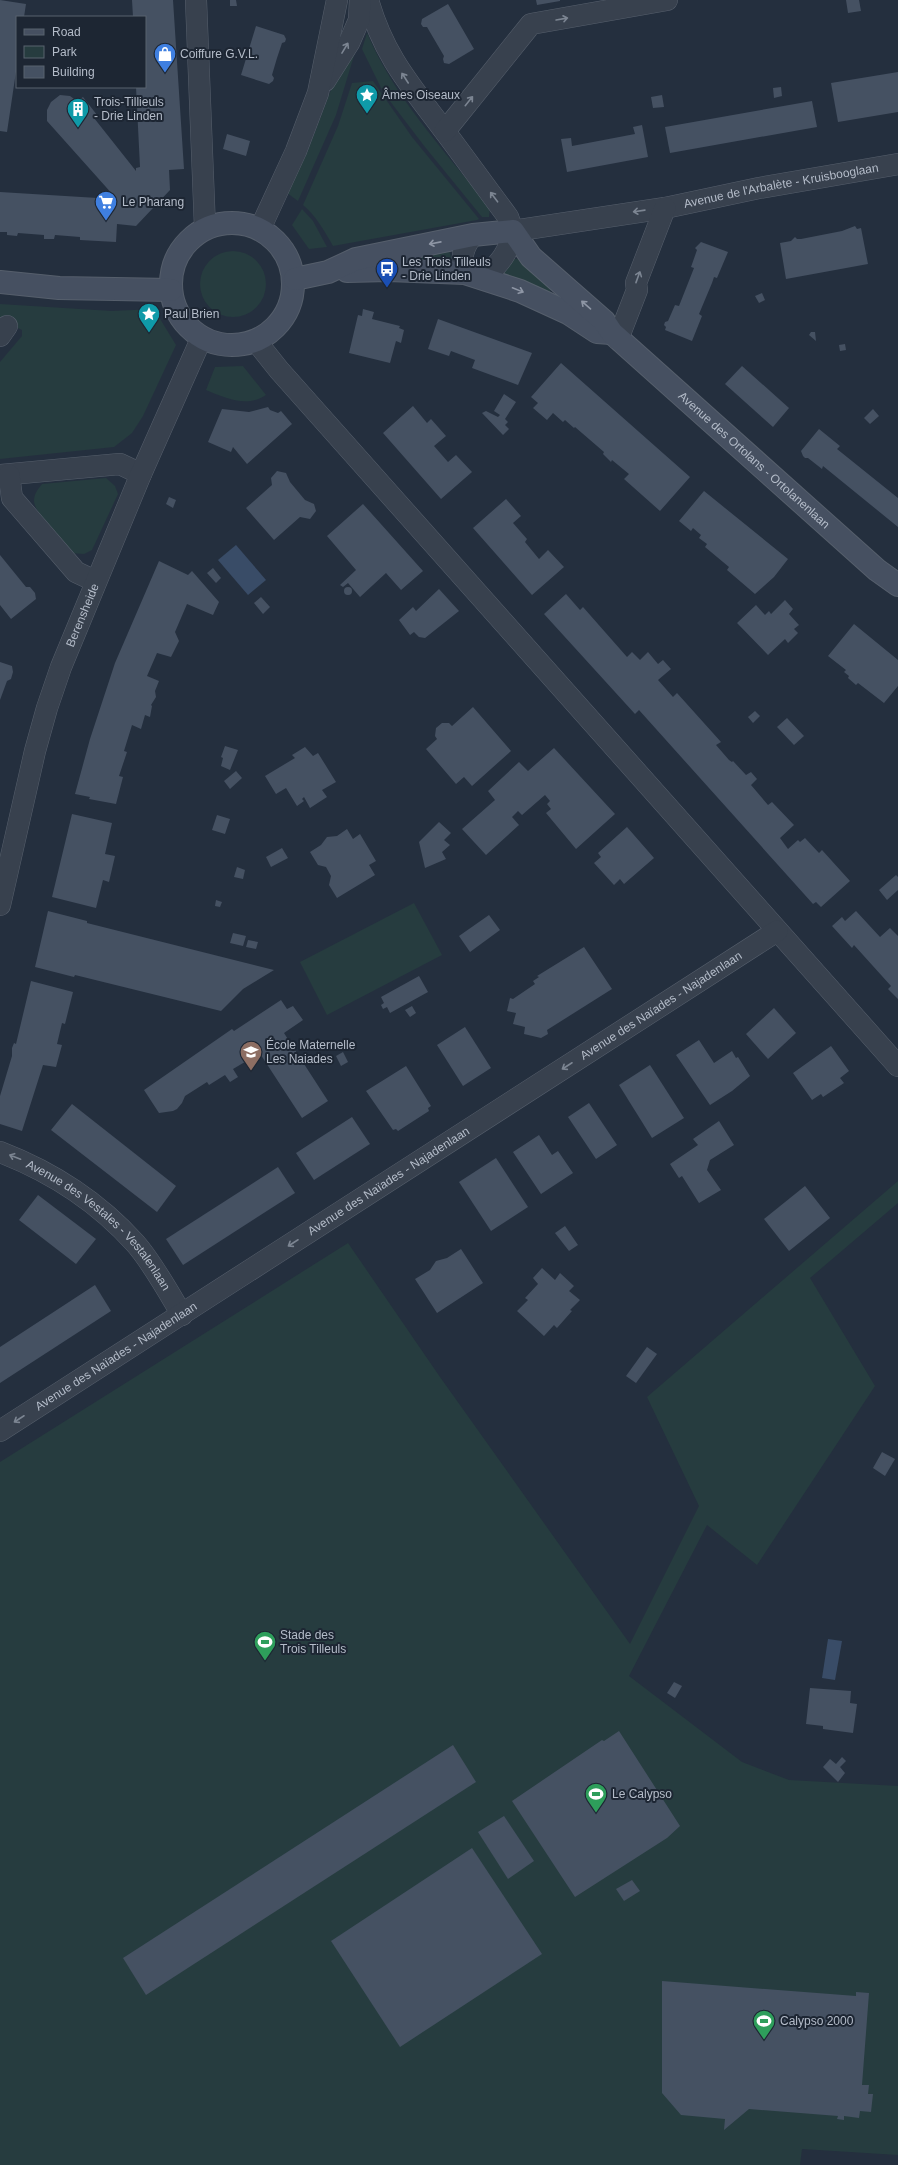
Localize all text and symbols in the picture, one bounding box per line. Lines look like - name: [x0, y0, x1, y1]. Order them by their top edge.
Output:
- one-way arrow: [555, 15, 568, 23]
- legend: [16, 16, 146, 88]
- text: Road: [52, 25, 81, 39]
- shop icon: Coiffure G.V.L.: [152, 41, 178, 74]
- one-way arrow: [342, 42, 350, 54]
- text: Park: [52, 45, 78, 59]
- place label: Coiffure G.V.L.: [180, 47, 258, 61]
- text: Building: [52, 65, 95, 79]
- one-way arrow: [400, 72, 408, 84]
- place icon: Âmes Oiseaux: [354, 82, 380, 115]
- place label: Âmes Oiseaux: [382, 87, 460, 102]
- place label: Trois-Tillieuls - Drie Linden: [94, 95, 164, 123]
- one-way arrow: [465, 95, 474, 106]
- building icon: Trois-Tillieuls - Drie Linden: [65, 96, 91, 129]
- street label: Avenue de l'Arbalète - Kruisbooglaan: [682, 160, 880, 211]
- supermarket icon: Le Pharang: [93, 189, 119, 222]
- one-way arrow: [490, 192, 498, 203]
- place label: Le Pharang: [122, 195, 184, 209]
- one-way arrow: [633, 207, 646, 215]
- one-way arrow: [429, 239, 442, 247]
- place label: Les Trois Tilleuls - Drie Linden: [402, 255, 491, 283]
- bus stop icon: Les Trois Tilleuls - Drie Linden: [374, 256, 400, 289]
- one-way arrow: [635, 271, 643, 283]
- one-way arrow: [512, 287, 524, 295]
- one-way arrow: [580, 300, 591, 309]
- place icon: Paul Brien: [136, 301, 162, 334]
- place label: Paul Brien: [164, 307, 219, 321]
- street label: Avenue des Ortolans - Ortolanenlaan: [676, 389, 833, 531]
- street label: Berensheide: [63, 581, 102, 649]
- street label: Avenue des Naïades - Najadenlaan: [577, 948, 744, 1063]
- place label: École Maternelle Les Naiades: [266, 1037, 356, 1066]
- school or university icon: École Maternelle Les Naiades: [238, 1039, 264, 1072]
- one-way arrow: [562, 1062, 573, 1070]
- street label: Avenue des Naïades - Najadenlaan: [305, 1124, 472, 1238]
- one-way arrow: [9, 1153, 21, 1161]
- street label: Avenue des Vestales - Vestalenlaan: [24, 1157, 173, 1293]
- one-way arrow: [288, 1239, 299, 1247]
- street label: Avenue des Naïades - Najadenlaan: [33, 1299, 200, 1414]
- one-way arrow: [14, 1415, 25, 1423]
- place label: Stade des Trois Tilleuls: [280, 1628, 346, 1656]
- sports icon: Stade des Trois Tilleuls: [252, 1629, 278, 1662]
- sports icon: Le Calypso: [583, 1781, 609, 1814]
- place label: Le Calypso: [612, 1787, 672, 1801]
- sports icon: Calypso 2000: [751, 2008, 777, 2041]
- place label: Calypso 2000: [780, 2014, 854, 2028]

